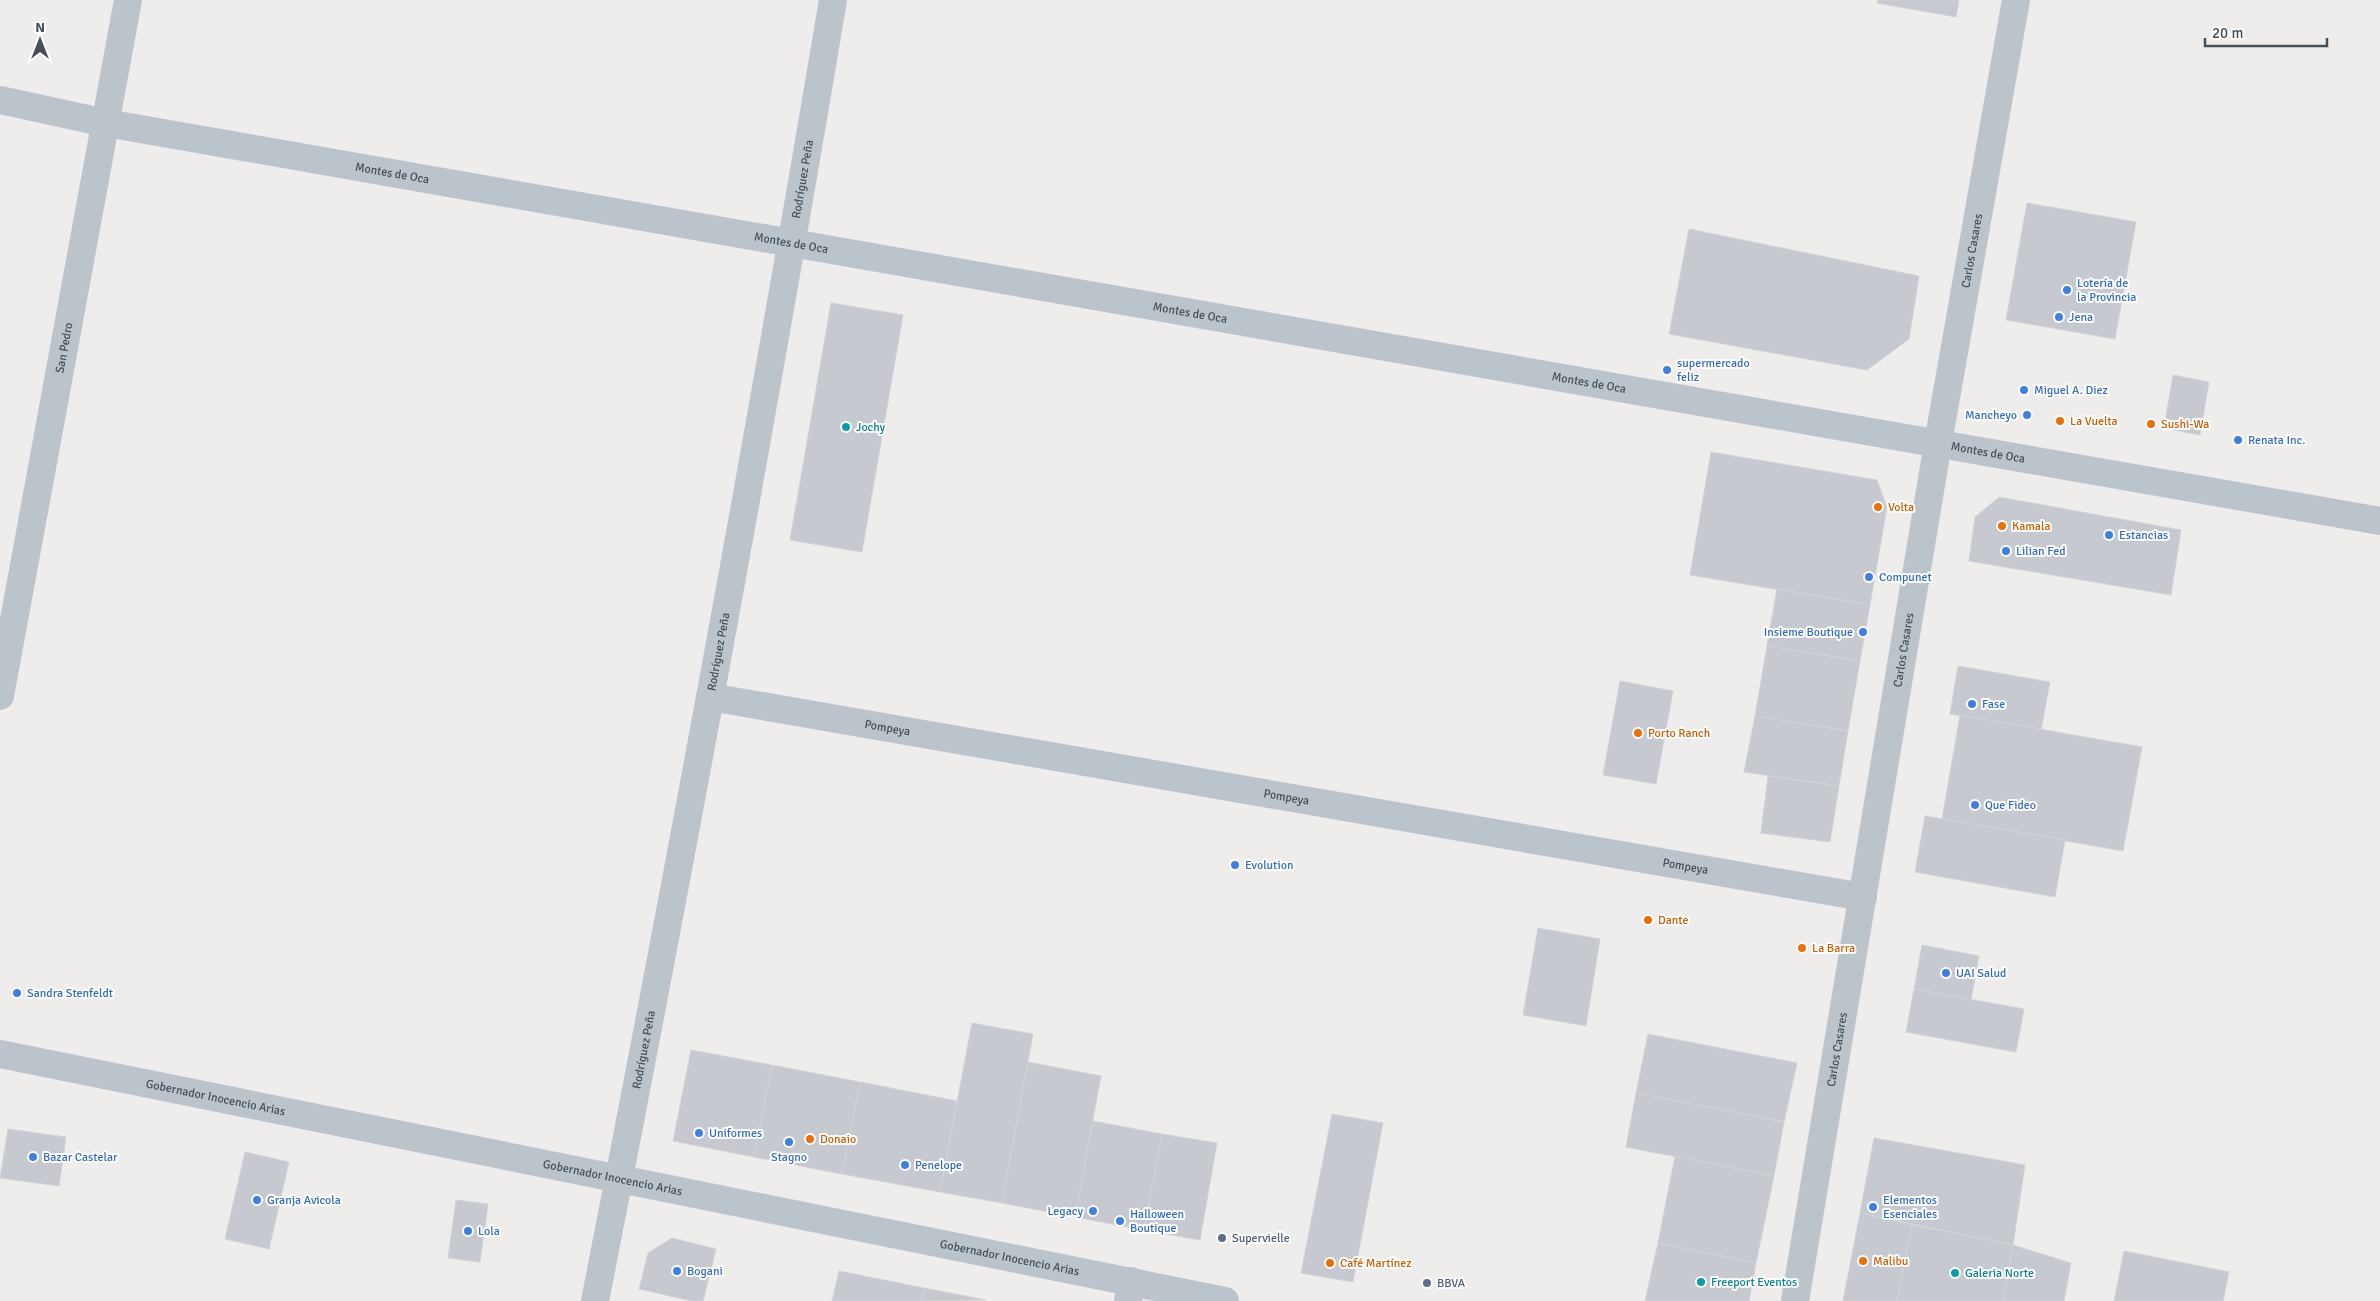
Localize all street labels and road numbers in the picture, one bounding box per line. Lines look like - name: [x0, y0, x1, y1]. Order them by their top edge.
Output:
- street label: Rodríguez Peña: [789, 139, 817, 220]
- street label: Montes de Oca: [354, 160, 430, 187]
- street label: Carlos Casares: [1958, 212, 1986, 289]
- street label: Montes de Oca: [753, 230, 829, 257]
- street label: Montes de Oca: [1152, 299, 1228, 327]
- street label: San Pedro: [53, 321, 77, 375]
- street label: Montes de Oca: [1551, 369, 1627, 397]
- street label: Montes de Oca: [1950, 439, 2026, 467]
- street label: Rodríguez Peña: [704, 611, 733, 692]
- street label: Carlos Casares: [1890, 612, 1918, 688]
- street label: Pompeya: [863, 717, 911, 740]
- street label: Pompeya: [1262, 786, 1310, 809]
- street label: Pompeya: [1661, 855, 1709, 878]
- street label: Rodríguez Peña: [629, 1009, 659, 1090]
- street label: Carlos Casares: [1824, 1011, 1851, 1088]
- street label: Gobernador Inocencio Arias: [144, 1077, 287, 1119]
- street label: Gobernador Inocencio Arias: [541, 1157, 684, 1199]
- street label: Gobernador Inocencio Arias: [938, 1237, 1081, 1279]

